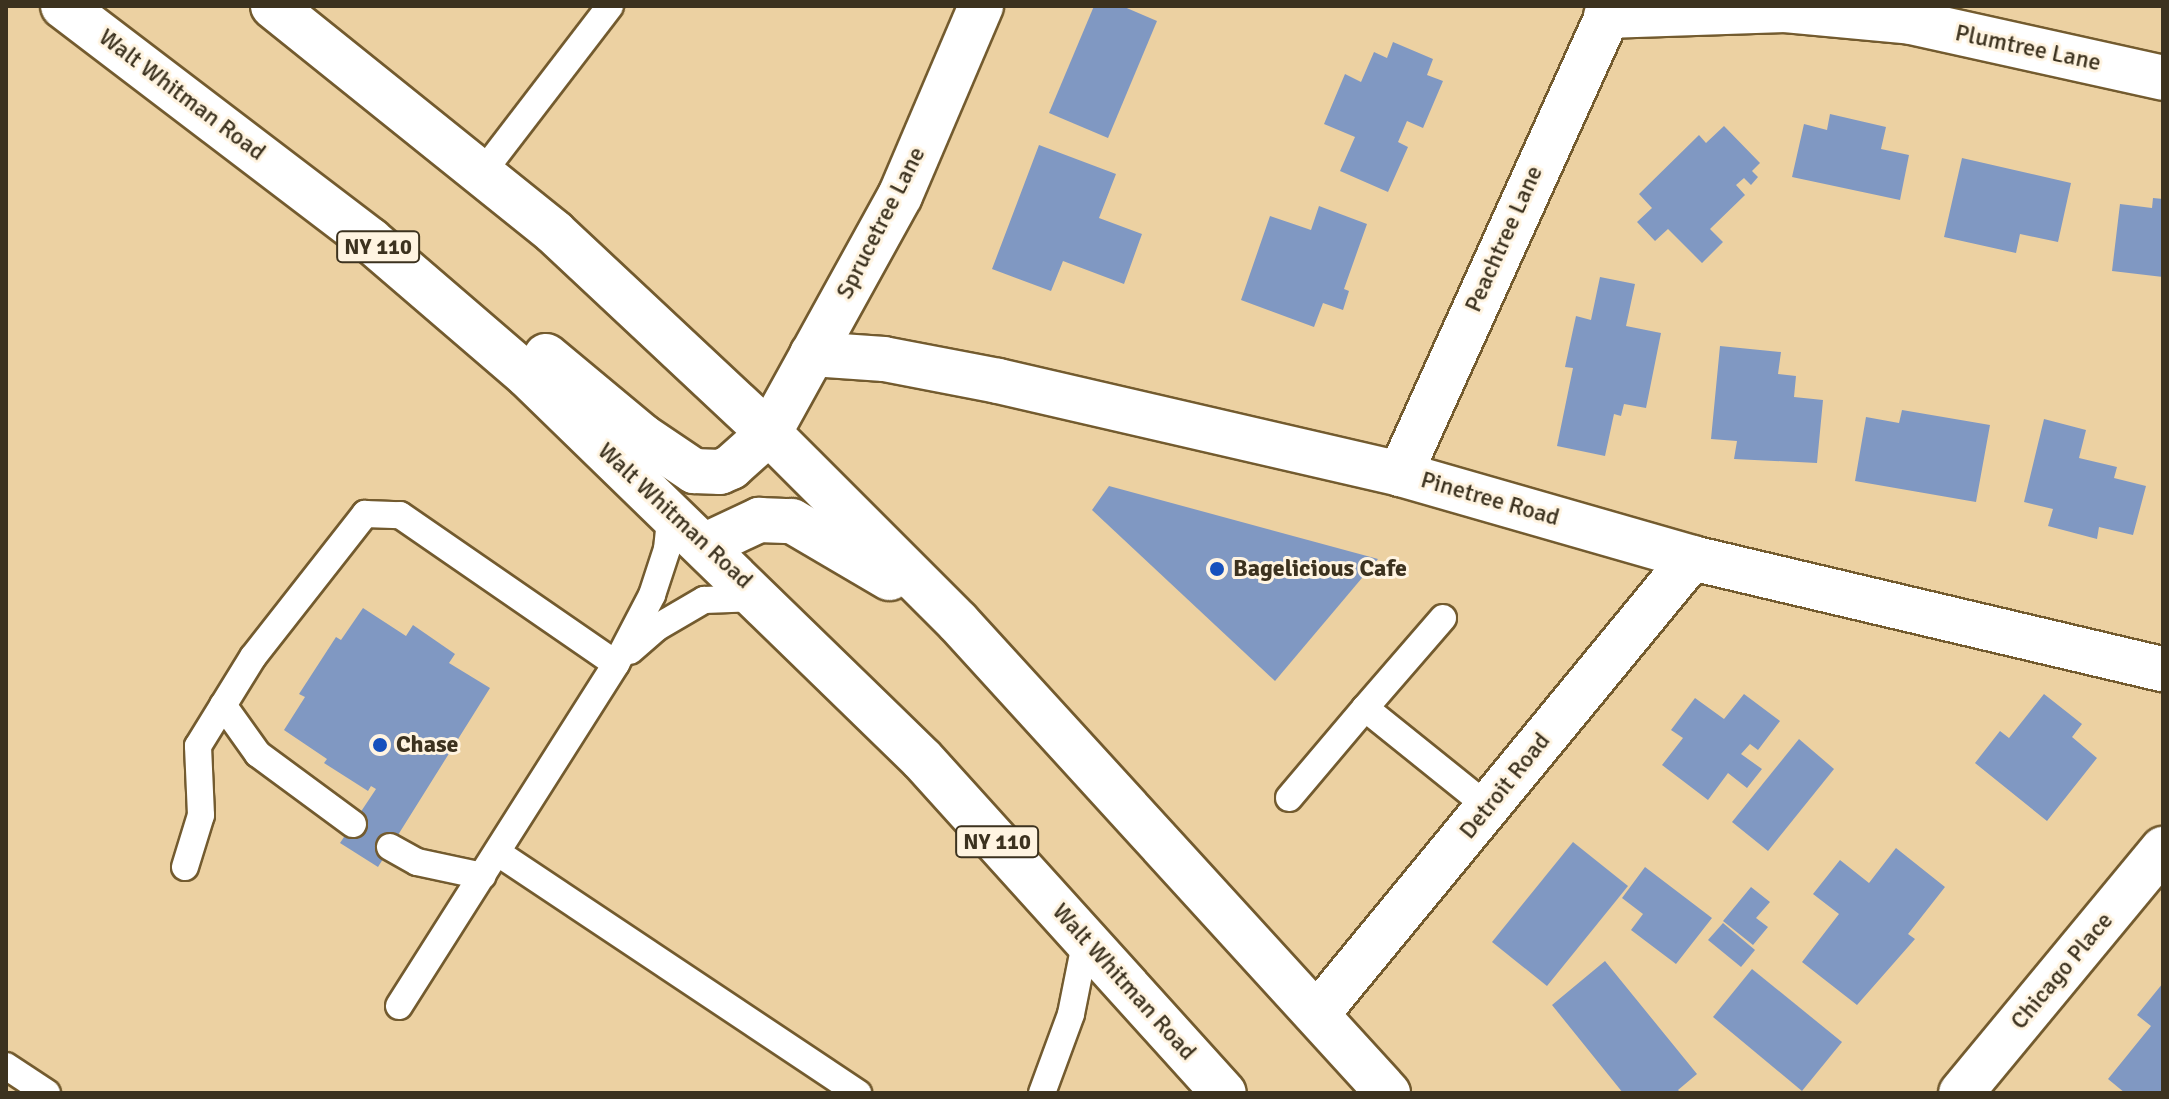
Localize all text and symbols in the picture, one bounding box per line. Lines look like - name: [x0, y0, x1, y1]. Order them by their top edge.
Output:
- street label: Plumtree Lane: [1952, 18, 2104, 78]
- street label: Walt Whitman Road: [93, 23, 271, 167]
- street label: Sprucetree Lane: [830, 142, 932, 304]
- street label: Peachtree Lane: [1459, 161, 1549, 317]
- road number: NY 110: [336, 229, 420, 265]
- street label: Walt Whitman Road: [592, 437, 758, 595]
- street label: Pinetree Road: [1417, 465, 1563, 533]
- place label: Bagelicious Cafe: [1233, 555, 1407, 583]
- marker: Bagelicious Cafe: [1208, 560, 1226, 578]
- street label: Detroit Road: [1453, 727, 1557, 845]
- place label: Chase: [396, 731, 459, 759]
- marker: Chase: [371, 736, 389, 754]
- road number: NY 110: [955, 824, 1039, 860]
- street label: Walt Whitman Road: [1046, 898, 1202, 1066]
- street label: Chicago Place: [2005, 907, 2119, 1035]

